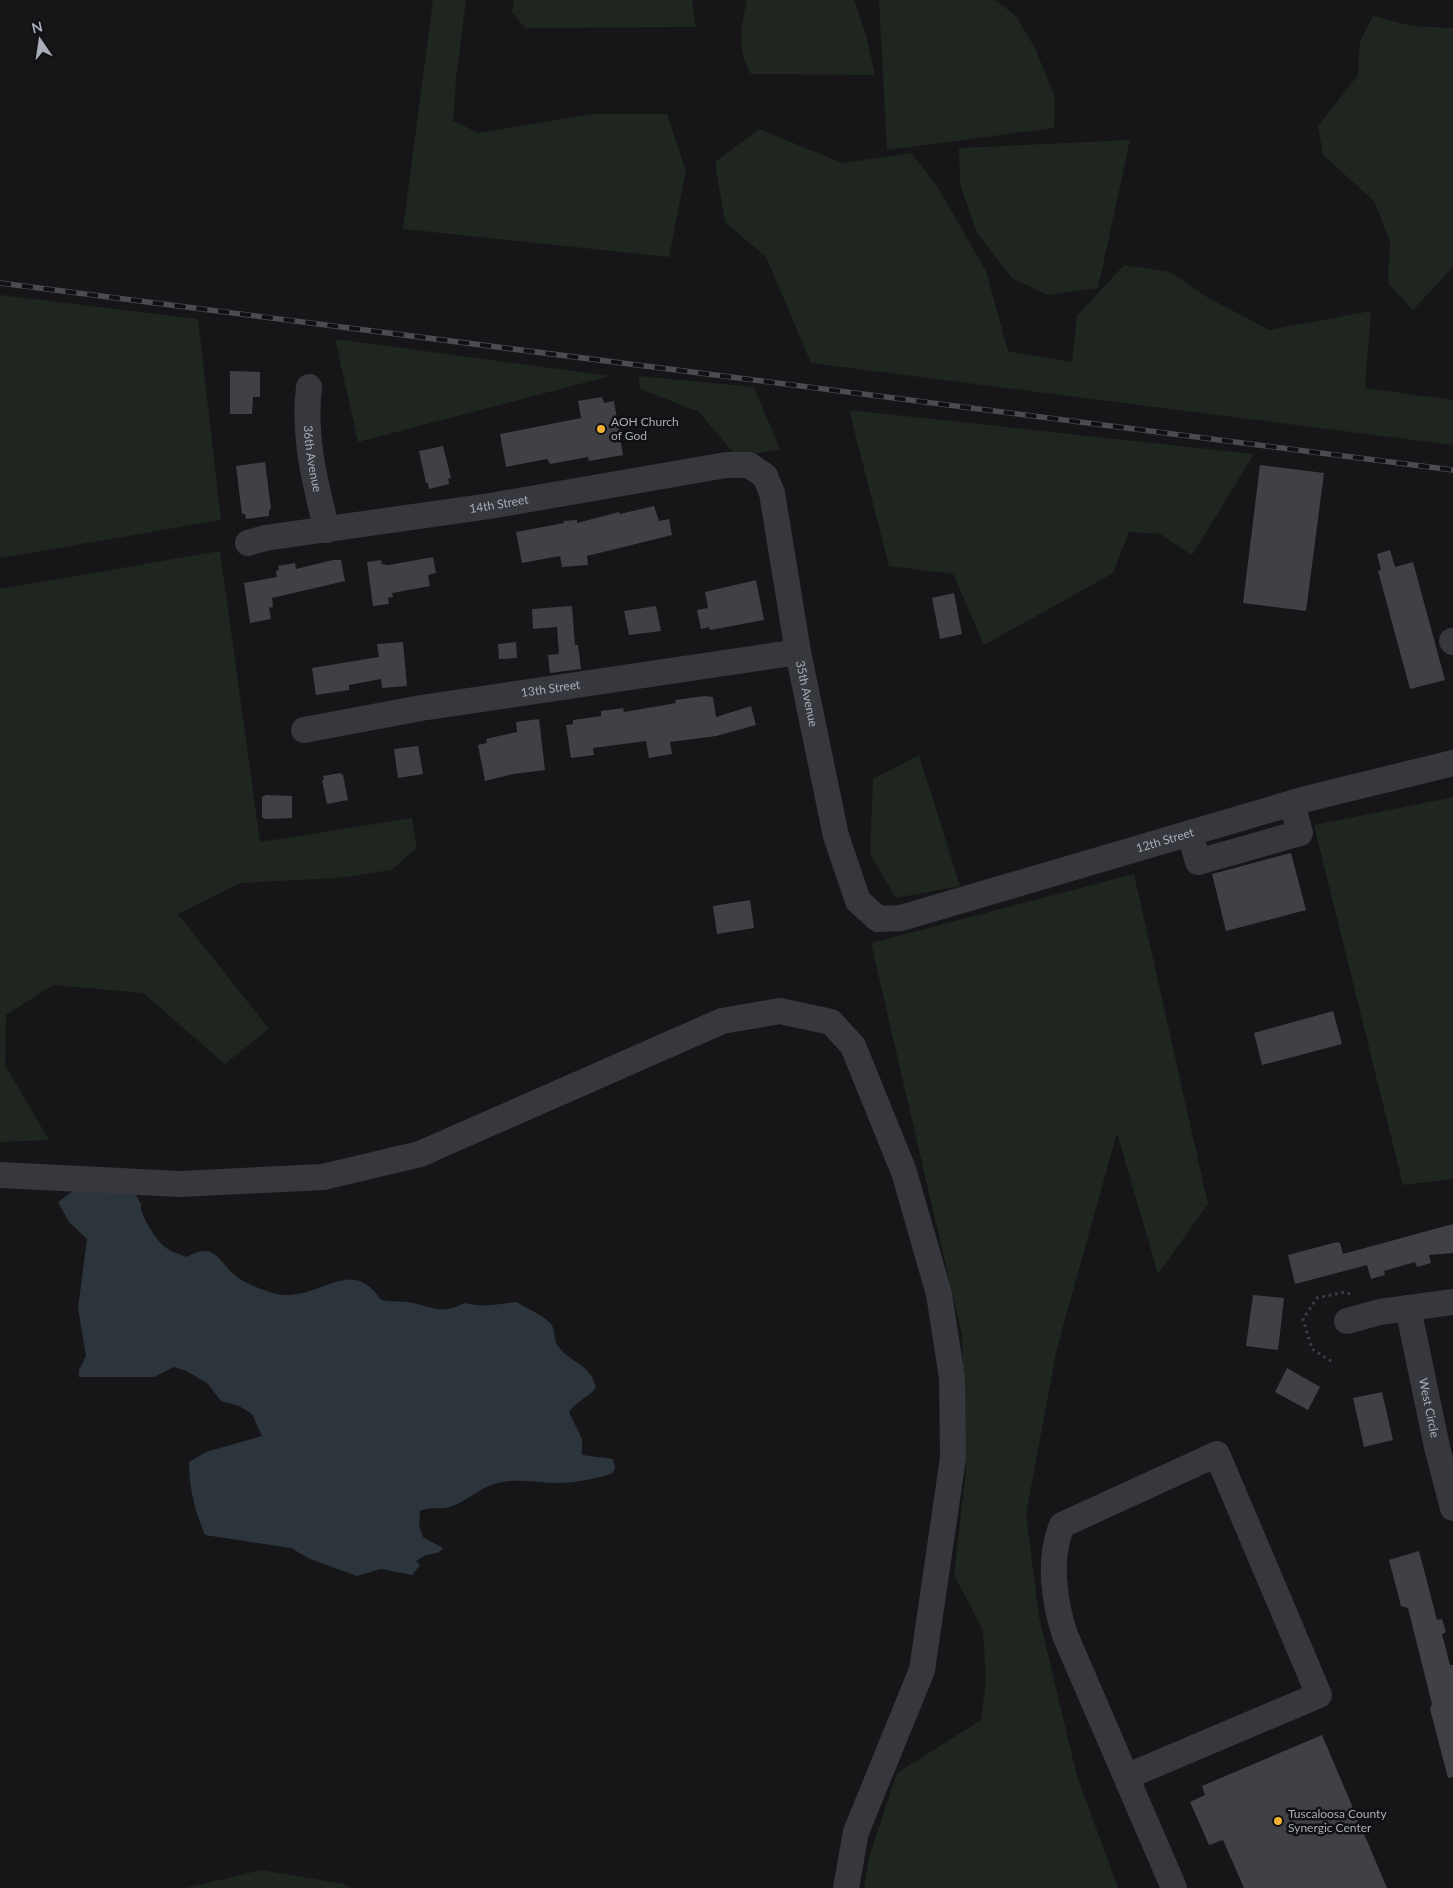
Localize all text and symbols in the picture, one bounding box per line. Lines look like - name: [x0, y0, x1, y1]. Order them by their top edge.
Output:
- north arrow: [15, 15, 65, 65]
- text: N: [30, 17, 44, 36]
- place label: AOH Church of God: [611, 414, 679, 443]
- marker: AOH Church of God: [595, 423, 607, 435]
- street label: 36th Avenue: [301, 425, 325, 493]
- street label: 14th Street: [468, 491, 530, 516]
- street label: 35th Avenue: [793, 659, 821, 728]
- street label: 13th Street: [520, 676, 582, 700]
- street label: 12th Street: [1134, 824, 1196, 856]
- street label: West Circle: [1416, 1377, 1443, 1439]
- place label: Tuscaloosa County Synergic Center: [1288, 1806, 1387, 1835]
- marker: Tuscaloosa County Synergic Center: [1272, 1815, 1284, 1827]

